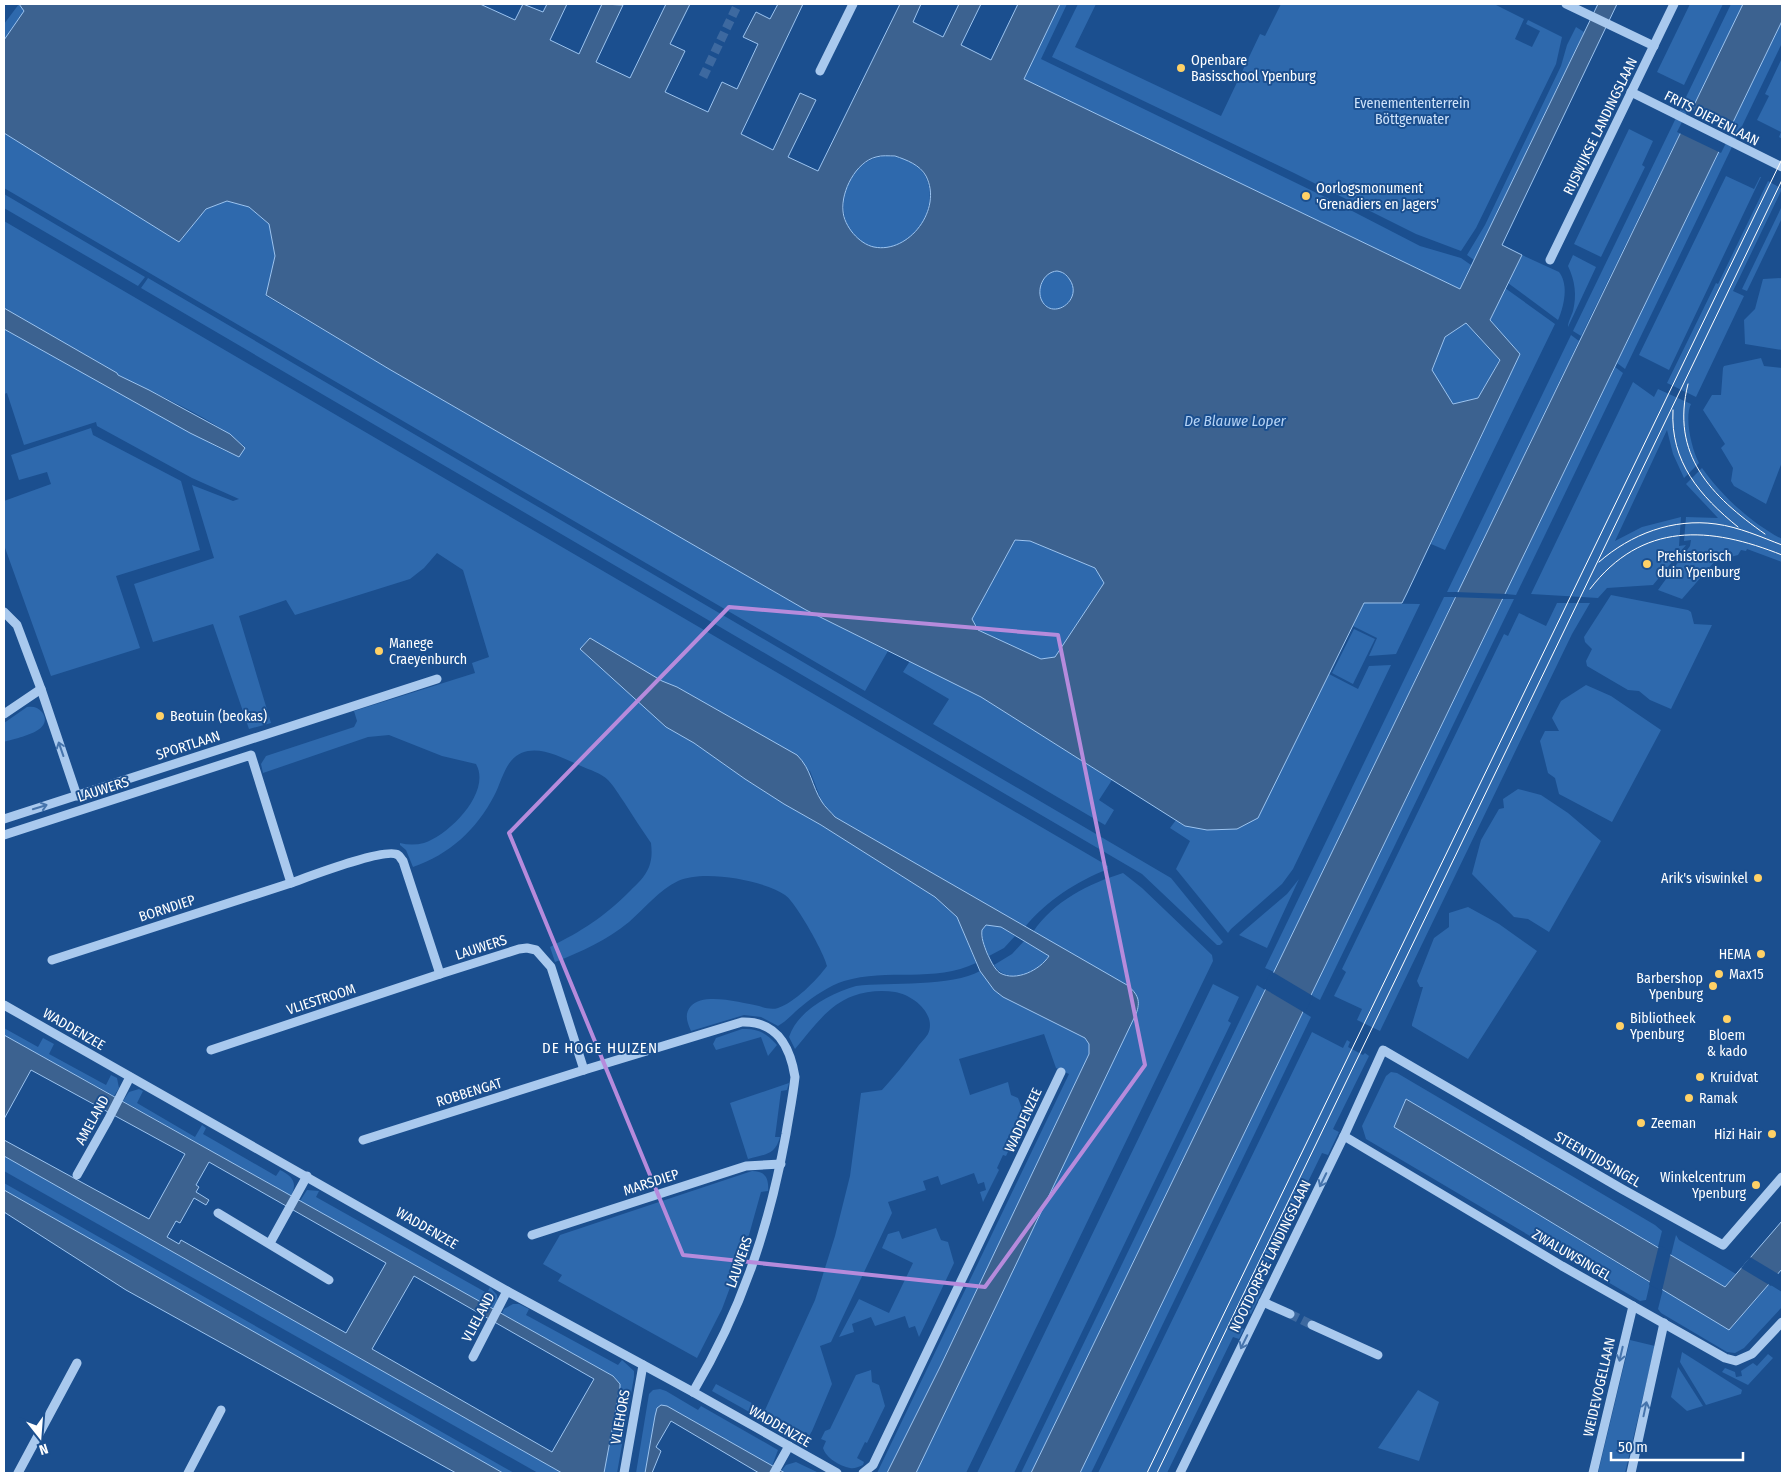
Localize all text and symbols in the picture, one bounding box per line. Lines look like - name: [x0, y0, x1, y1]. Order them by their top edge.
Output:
- place label: Openbare Basisschool Ypenburg: [1191, 52, 1316, 85]
- street label: RIJSWIJKSE LANDINGSLAAN: [1560, 55, 1641, 198]
- marker: Openbare Basisschool Ypenburg: [1175, 62, 1187, 74]
- street label: FRITS DIEPENLAAN: [1662, 87, 1762, 150]
- park label: Evenemententerrein Böttgerwater: [1354, 95, 1470, 128]
- place label: Oorlogsmonument 'Grenadiers en Jagers': [1316, 180, 1439, 213]
- marker: Oorlogsmonument 'Grenadiers en Jagers': [1300, 190, 1312, 202]
- water label: De Blauwe Loper: [1184, 412, 1287, 430]
- place label: Prehistorisch duin Ypenburg: [1657, 548, 1741, 581]
- marker: Prehistorisch duin Ypenburg: [1641, 558, 1653, 570]
- place label: Manege Craeyenburch: [389, 635, 467, 668]
- marker: Manege Craeyenburch: [373, 645, 385, 657]
- place label: Beotuin (beokas): [170, 708, 267, 725]
- marker: Beotuin (beokas): [154, 710, 166, 722]
- street label: SPORTLAAN: [154, 727, 222, 764]
- one-way arrow: [56, 742, 66, 758]
- street label: LAUWERS: [75, 773, 131, 806]
- one-way arrow: [32, 802, 48, 812]
- place label: Arik's viswinkel: [1661, 870, 1748, 887]
- marker: Arik's viswinkel: [1752, 872, 1764, 884]
- street label: BORNDIEP: [137, 891, 197, 926]
- street label: LAUWERS: [453, 931, 509, 964]
- place label: HEMA: [1719, 946, 1752, 963]
- marker: HEMA: [1755, 948, 1767, 960]
- place label: Max15: [1729, 966, 1764, 983]
- marker: Max15: [1713, 968, 1725, 980]
- place label: Barbershop Ypenburg: [1636, 970, 1703, 1003]
- street label: VLIESTROOM: [285, 980, 358, 1019]
- marker: Barbershop Ypenburg: [1707, 980, 1719, 992]
- street label: WADDENZEE: [40, 1005, 108, 1054]
- place label: Bibliotheek Ypenburg: [1630, 1010, 1696, 1043]
- marker: Bloem & kado: [1721, 1013, 1733, 1025]
- marker: Bibliotheek Ypenburg: [1614, 1020, 1626, 1032]
- place label: Bloem & kado: [1707, 1027, 1747, 1060]
- district label: DE HOGE HUIZEN: [542, 1039, 658, 1057]
- place label: Kruidvat: [1710, 1069, 1759, 1086]
- marker: Kruidvat: [1694, 1071, 1706, 1083]
- street label: ROBBENGAT: [434, 1074, 505, 1111]
- street label: WADDENZEE: [1001, 1085, 1046, 1155]
- place label: Ramak: [1699, 1090, 1738, 1107]
- street label: AMELAND: [72, 1092, 113, 1148]
- marker: Ramak: [1683, 1092, 1695, 1104]
- place label: Zeeman: [1651, 1115, 1696, 1132]
- marker: Zeeman: [1635, 1117, 1647, 1129]
- place label: Hizi Hair: [1714, 1126, 1762, 1143]
- street label: STEENTIJDSINGEL: [1552, 1128, 1644, 1191]
- marker: Hizi Hair: [1766, 1128, 1778, 1140]
- street label: MARSDIEP: [621, 1166, 681, 1199]
- place label: Winkelcentrum Ypenburg: [1660, 1169, 1746, 1202]
- one-way arrow: [1317, 1172, 1327, 1187]
- street label: NOOTDORPSE LANDINGSLAAN: [1226, 1177, 1315, 1335]
- marker: Winkelcentrum Ypenburg: [1750, 1179, 1762, 1191]
- street label: WADDENZEE: [393, 1204, 461, 1253]
- street label: ZWALUWSINGEL: [1529, 1226, 1614, 1285]
- street label: LAUWERS: [723, 1234, 756, 1290]
- street label: VLIELAND: [458, 1290, 499, 1345]
- one-way arrow: [1239, 1334, 1249, 1349]
- street label: WEIDEVOGELLAAN: [1580, 1336, 1619, 1438]
- one-way arrow: [1616, 1345, 1625, 1361]
- street label: VLIEHORS: [607, 1388, 634, 1446]
- one-way arrow: [1641, 1401, 1650, 1417]
- street label: WADDENZEE: [746, 1402, 814, 1451]
- north arrow: [15, 1412, 65, 1462]
- scale bar: [1611, 1430, 1744, 1462]
- text: 50 m: [1618, 1438, 1648, 1456]
- text: N: [37, 1440, 50, 1458]

